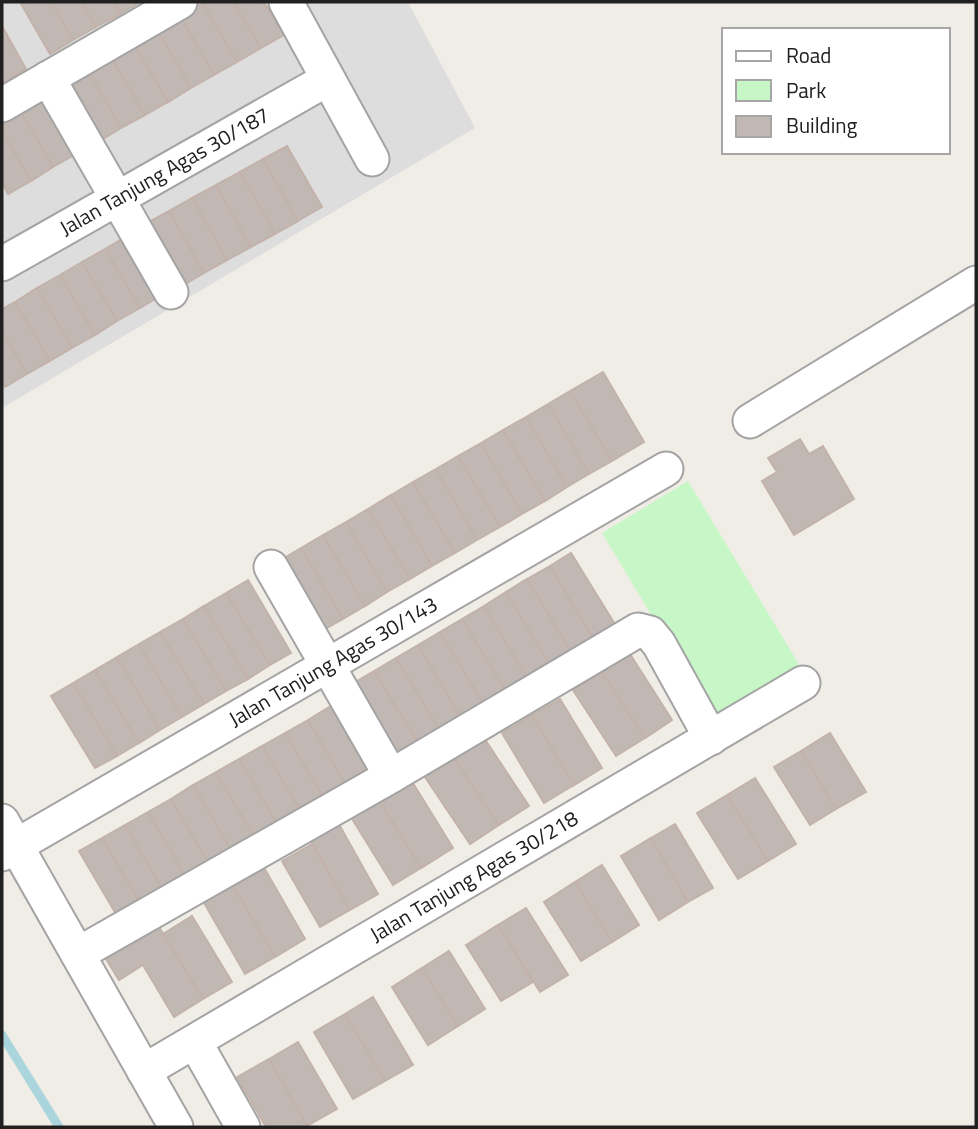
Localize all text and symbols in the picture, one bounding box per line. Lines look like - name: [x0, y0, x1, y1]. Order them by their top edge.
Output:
- legend: [722, 28, 950, 154]
- text: Road: [786, 39, 831, 71]
- text: Park: [786, 74, 826, 106]
- street label: Jalan Tanjung Agas 30/187: [53, 98, 275, 243]
- text: Building: [786, 109, 858, 141]
- street label: Jalan Tanjung Agas 30/143: [222, 588, 443, 734]
- street label: Jalan Tanjung Agas 30/218: [363, 802, 584, 950]

